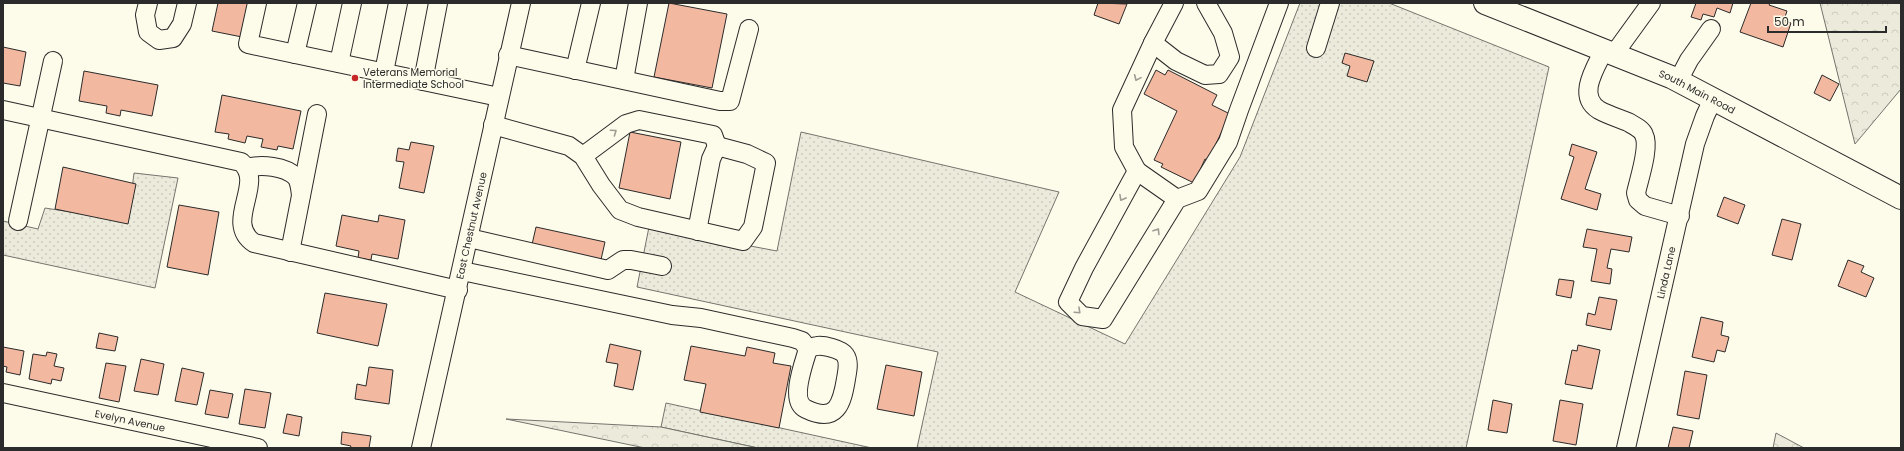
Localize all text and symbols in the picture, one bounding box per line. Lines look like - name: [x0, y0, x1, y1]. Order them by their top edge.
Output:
- scale bar: [1768, 8, 1886, 34]
- text: 50 m: [1774, 13, 1805, 30]
- place label: Veterans Memorial Intermediate School: [363, 65, 464, 92]
- street label: South Main Road: [1657, 65, 1738, 117]
- marker: Veterans Memorial Intermediate School: [350, 73, 360, 83]
- one-way arrow: [1133, 75, 1141, 82]
- one-way arrow: [610, 129, 617, 137]
- street label: East Chestnut Avenue: [452, 171, 490, 281]
- one-way arrow: [1119, 194, 1127, 201]
- one-way arrow: [1152, 229, 1159, 236]
- street label: Linda Lane: [1653, 245, 1679, 300]
- one-way arrow: [1073, 306, 1080, 313]
- street label: Evelyn Avenue: [93, 406, 167, 435]

